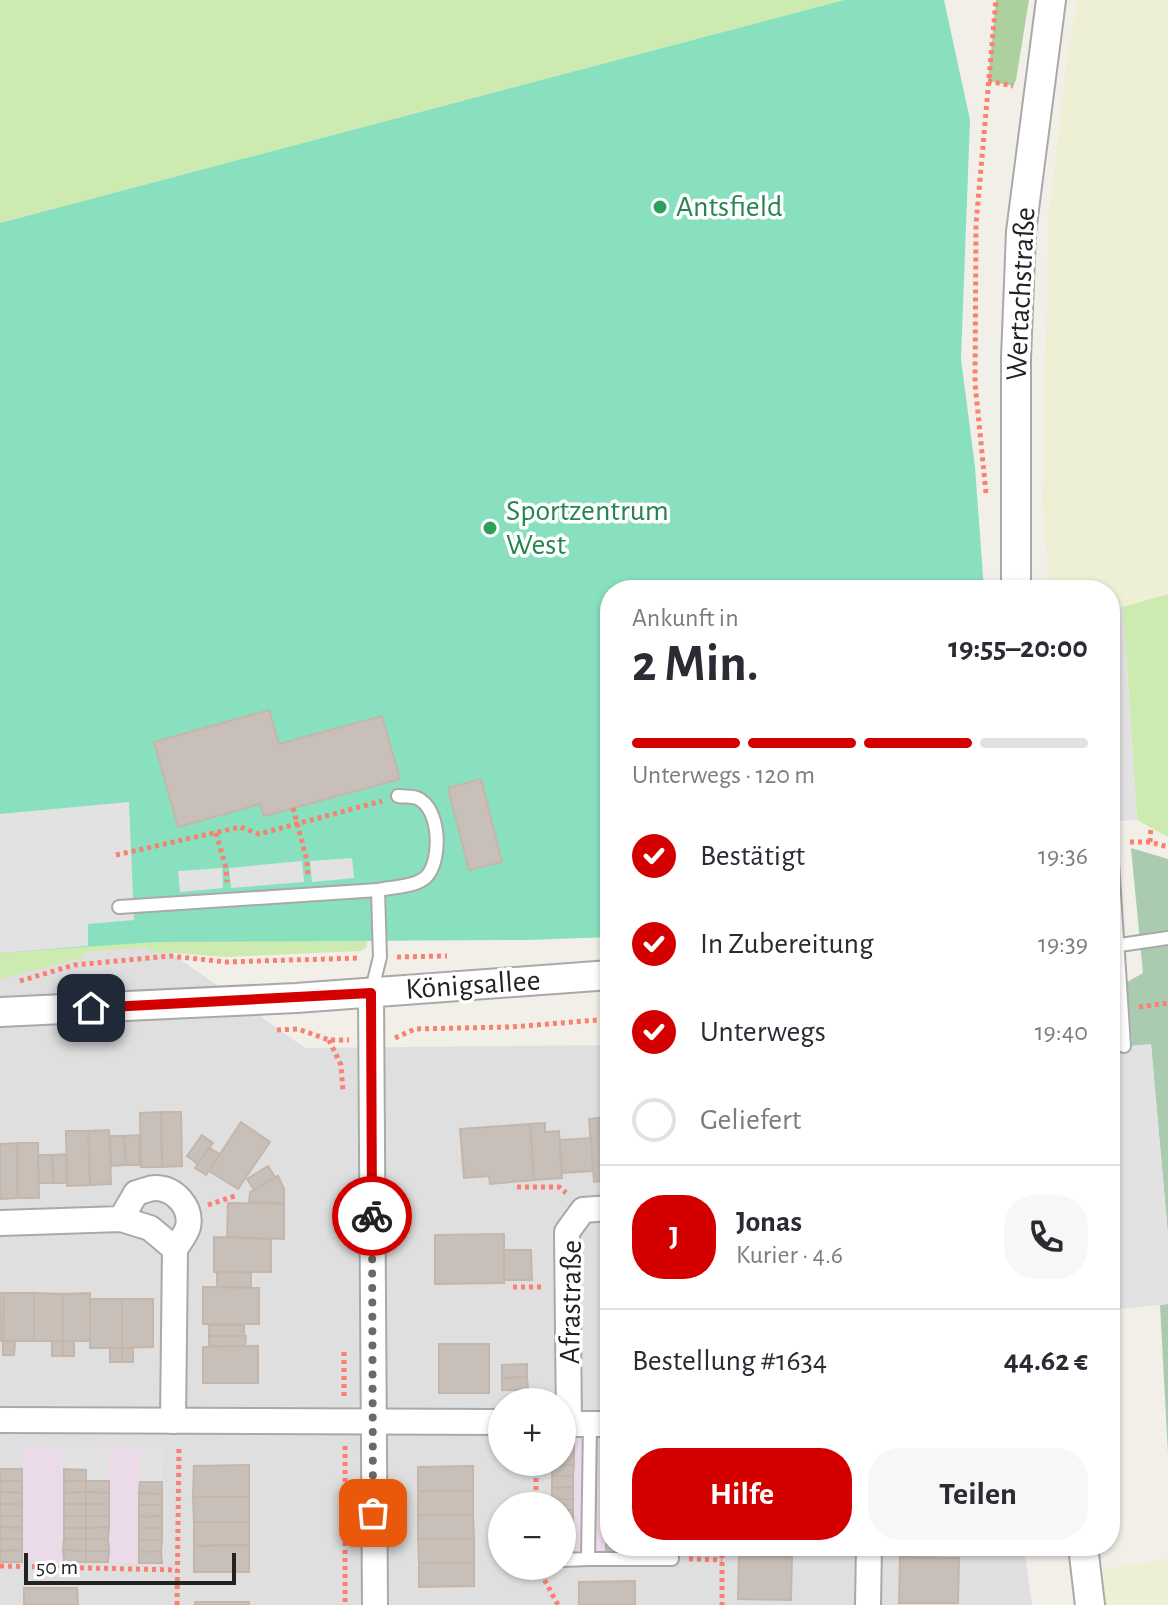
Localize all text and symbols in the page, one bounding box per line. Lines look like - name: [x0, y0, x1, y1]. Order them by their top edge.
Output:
- place label: Antsfield: [676, 192, 783, 222]
- marker: Antsfield: [651, 198, 669, 216]
- street label: Wertachstraße: [1001, 206, 1041, 382]
- place label: Sportzentrum West: [506, 496, 669, 560]
- marker: Sportzentrum West: [481, 519, 499, 537]
- text: Ankunft in: [632, 605, 739, 631]
- text: 19:55–20:00: [948, 633, 1088, 663]
- text: 2 Min.: [632, 638, 759, 690]
- text: Unterwegs · 120 m: [632, 762, 815, 788]
- icon: check: [632, 834, 676, 878]
- text: Bestätigt: [700, 841, 805, 871]
- text: 19:36: [1038, 843, 1088, 869]
- icon: check: [632, 922, 676, 966]
- text: In Zubereitung: [700, 929, 874, 959]
- text: 19:39: [1038, 931, 1088, 957]
- street label: Königsallee: [405, 965, 541, 1005]
- pin: [57, 974, 125, 1042]
- icon: home: [69, 986, 113, 1030]
- icon: check: [632, 1010, 676, 1054]
- text: Unterwegs: [700, 1017, 826, 1047]
- text: 19:40: [1035, 1019, 1088, 1045]
- text: Geliefert: [700, 1105, 801, 1135]
- courier: [332, 1176, 412, 1256]
- icon: bike: [350, 1194, 394, 1238]
- button: phone: [1004, 1195, 1088, 1279]
- text: Jonas: [736, 1207, 802, 1237]
- text: J: [669, 1222, 679, 1252]
- street label: Afrastraße: [555, 1240, 587, 1364]
- text: Kurier · 4.6: [736, 1242, 843, 1268]
- text: Bestellung #1634: [632, 1346, 827, 1376]
- text: 44.62 €: [1004, 1346, 1088, 1376]
- map controls: [488, 1388, 576, 1580]
- button: +: [488, 1388, 576, 1476]
- button: Hilfe: [632, 1448, 852, 1540]
- button: Teilen: [868, 1448, 1088, 1540]
- pin: [339, 1479, 407, 1547]
- icon: bag: [351, 1491, 395, 1535]
- button: −: [488, 1492, 576, 1580]
- scale bar: [24, 1549, 236, 1585]
- text: 50 m: [36, 1556, 78, 1578]

